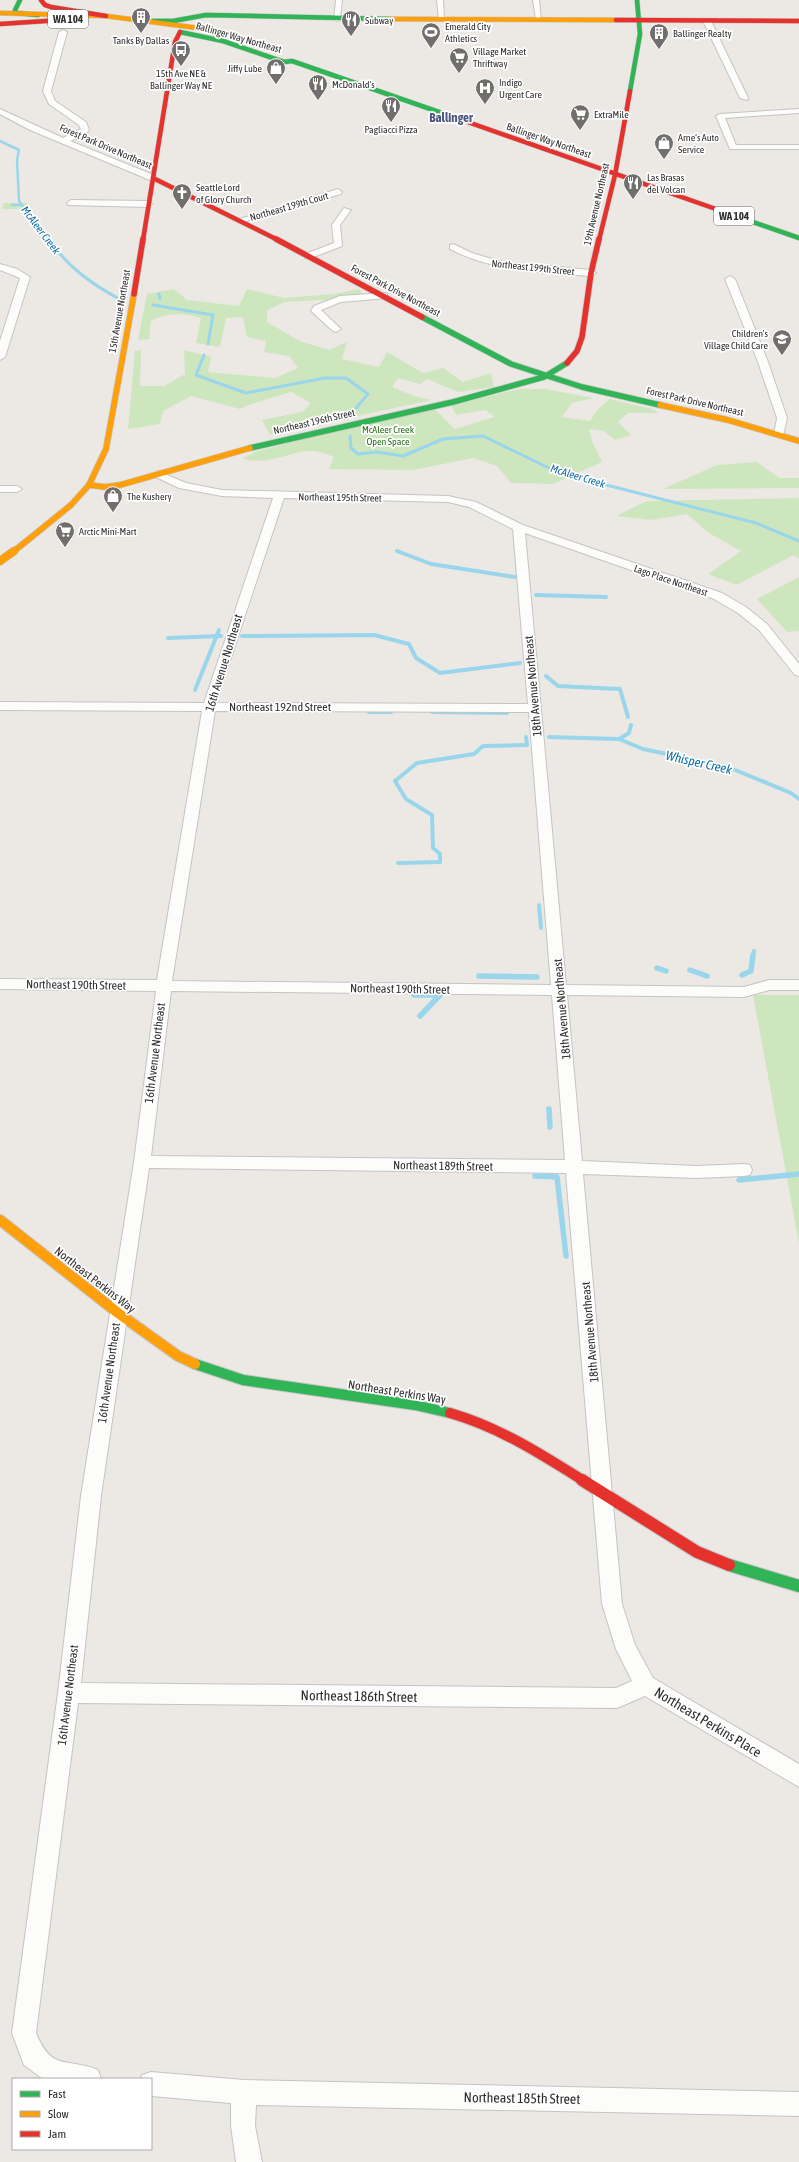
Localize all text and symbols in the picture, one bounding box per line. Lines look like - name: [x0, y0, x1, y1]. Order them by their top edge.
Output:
- building icon: Tanks By Dallas: [130, 6, 152, 34]
- restaurant icon: Subway: [340, 9, 362, 37]
- road number: WA 104: [48, 10, 88, 28]
- place label: Subway: [365, 15, 393, 26]
- street label: Ballinger Way Northeast: [195, 20, 283, 55]
- sports icon: Emerald City Athletics: [420, 21, 442, 49]
- place label: Emerald City Athletics: [445, 21, 491, 44]
- building icon: Ballinger Realty: [648, 22, 670, 50]
- place label: Ballinger Realty: [673, 28, 732, 39]
- place label: Tanks By Dallas: [113, 35, 170, 46]
- bus stop icon: 15th Ave NE & Ballinger Way NE: [170, 39, 192, 67]
- supermarket icon: Village Market Thriftway: [448, 46, 470, 74]
- place label: Village Market Thriftway: [473, 46, 526, 69]
- shop icon: Jiffy Lube: [265, 57, 287, 85]
- place label: Jiffy Lube: [228, 63, 262, 74]
- place label: 15th Ave NE & Ballinger Way NE: [150, 68, 213, 91]
- restaurant icon: McDonald's: [307, 73, 329, 101]
- hospital icon: Indigo Urgent Care: [474, 77, 496, 105]
- place label: Indigo Urgent Care: [499, 77, 542, 100]
- place label: McDonald's: [332, 79, 375, 90]
- restaurant icon: Pagliacci Pizza: [380, 95, 402, 123]
- supermarket icon: ExtraMile: [569, 103, 591, 131]
- place label: ExtraMile: [594, 109, 629, 120]
- district label: Ballinger: [429, 110, 474, 125]
- street label: Ballinger Way Northeast: [505, 121, 593, 160]
- street label: Forest Park Drive Northeast: [58, 122, 154, 171]
- place label: Pagliacci Pizza: [364, 124, 418, 135]
- shop icon: Arne’s Auto Service: [653, 132, 675, 160]
- place label: Arne’s Auto Service: [678, 132, 719, 155]
- street label: 19th Avenue Northeast: [582, 162, 611, 246]
- restaurant icon: Las Brasas del Volcan: [622, 172, 644, 200]
- place label: Las Brasas del Volcan: [647, 172, 685, 195]
- church icon: Seattle Lord of Glory Church: [171, 182, 193, 210]
- place label: Seattle Lord of Glory Church: [196, 182, 252, 205]
- street label: Northeast 199th Court: [249, 190, 330, 223]
- water label: McAleer Creek: [19, 204, 63, 256]
- road number: WA 104: [714, 207, 754, 225]
- street label: Northeast 199th Street: [491, 258, 575, 277]
- street label: Forest Park Drive Northeast: [349, 262, 442, 319]
- street label: 15th Avenue Northeast: [107, 268, 132, 354]
- place label: Children's Village Child Care: [704, 328, 768, 351]
- school or university icon: Children's Village Child Care: [771, 328, 793, 356]
- street label: Forest Park Drive Northeast: [645, 385, 745, 418]
- street label: Northeast 196th Street: [272, 407, 356, 436]
- park label: McAleer Creek Open Space: [362, 424, 415, 447]
- water label: McAleer Creek: [549, 462, 607, 490]
- shop icon: The Kushery: [102, 485, 124, 513]
- place label: The Kushery: [127, 491, 172, 502]
- street label: Northeast 195th Street: [298, 491, 382, 504]
- supermarket icon: Arctic Mini-Mart: [54, 520, 76, 548]
- place label: Arctic Mini-Mart: [79, 526, 137, 537]
- street label: Lago Place Northeast: [633, 563, 709, 598]
- street label: 16th Avenue Northeast: [203, 612, 246, 713]
- street label: 18th Avenue Northeast: [522, 634, 544, 737]
- street label: Northeast 192nd Street: [229, 700, 332, 714]
- water label: Whisper Creek: [664, 748, 734, 777]
- street label: 18th Avenue Northeast: [551, 957, 573, 1060]
- street label: Northeast 190th Street: [26, 977, 127, 993]
- street label: Northeast 190th Street: [350, 981, 451, 997]
- street label: 16th Avenue Northeast: [142, 1001, 168, 1104]
- street label: Northeast 189th Street: [393, 1158, 494, 1174]
- street label: Northeast Perkins Way: [52, 1244, 138, 1316]
- street label: 18th Avenue Northeast: [579, 1280, 601, 1383]
- street label: 16th Avenue Northeast: [95, 1321, 123, 1424]
- street label: Northeast Perkins Way: [347, 1377, 447, 1407]
- street label: 16th Avenue Northeast: [55, 1643, 81, 1746]
- street label: Northeast Perkins Place: [652, 1684, 764, 1760]
- street label: Northeast 186th Street: [301, 1687, 417, 1705]
- legend: [12, 2078, 152, 2150]
- text: Fast: [48, 2087, 66, 2101]
- street label: Northeast 185th Street: [464, 2089, 580, 2107]
- text: Slow: [48, 2107, 69, 2121]
- text: Jam: [48, 2127, 66, 2141]

